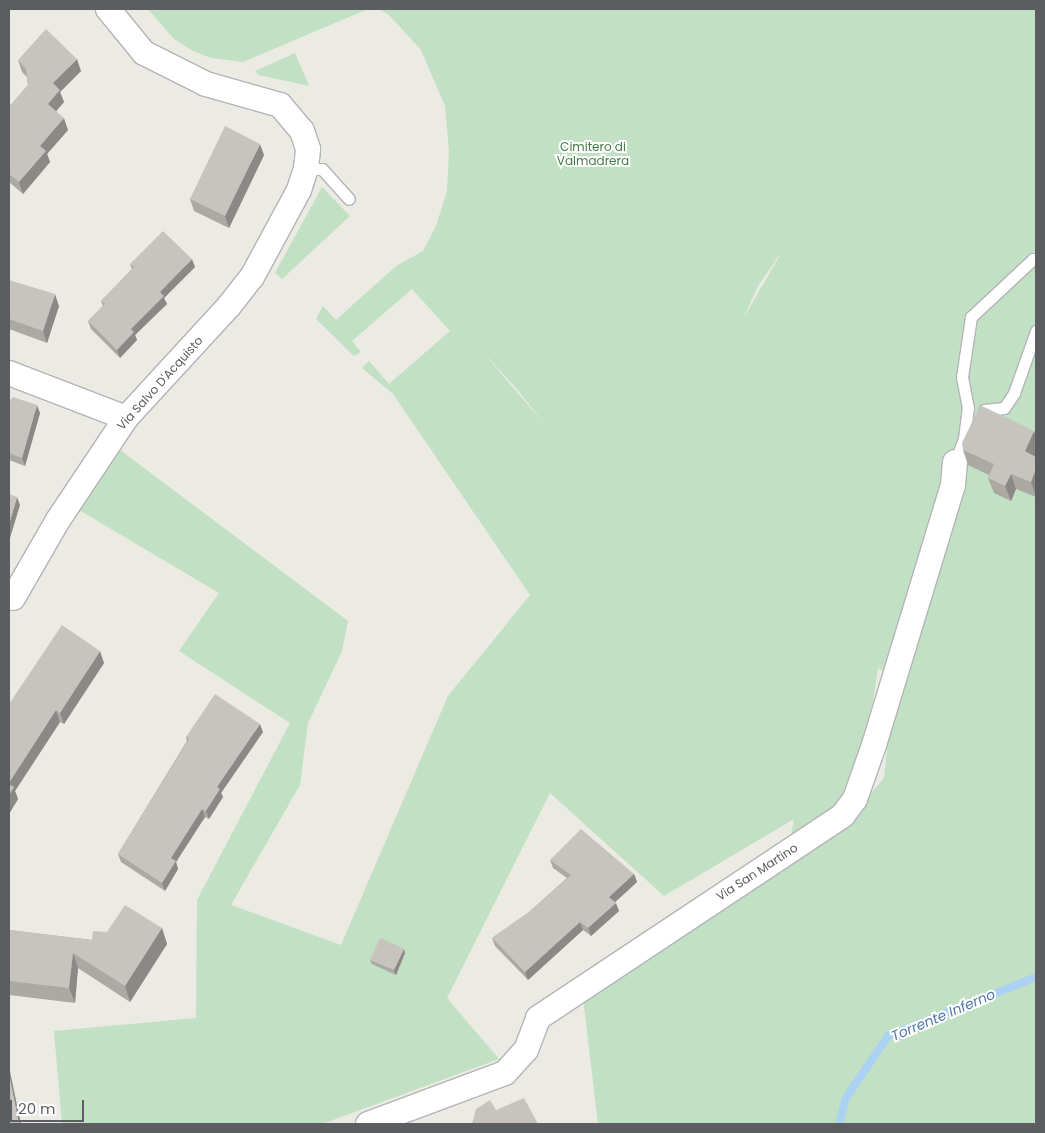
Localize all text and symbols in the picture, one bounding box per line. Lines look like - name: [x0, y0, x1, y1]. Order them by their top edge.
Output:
- park label: Cimitero di Valmadrera: [557, 140, 629, 168]
- street label: Via Salvo D'Acquisto: [114, 333, 206, 433]
- street label: Via San Martino: [714, 840, 800, 904]
- water label: Torrente Inferno: [888, 986, 998, 1044]
- scale bar: [12, 1090, 86, 1122]
- text: 20 m: [18, 1098, 56, 1119]

